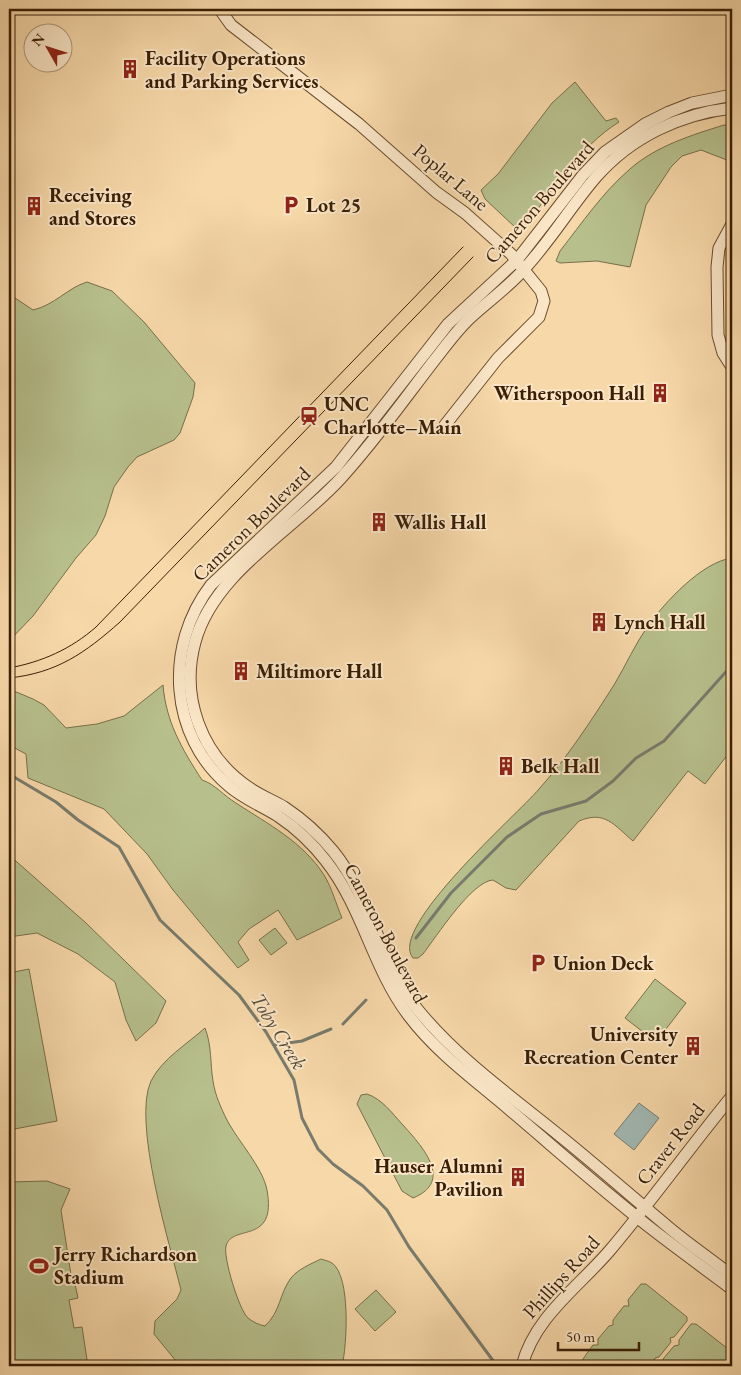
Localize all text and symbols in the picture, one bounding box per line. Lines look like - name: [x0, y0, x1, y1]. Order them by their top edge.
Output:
- north arrow: [22, 22, 72, 72]
- text: N: [27, 29, 49, 50]
- place label: Facility Operations and Parking Services: [145, 45, 318, 94]
- building icon: Facility Operations and Parking Services: [119, 58, 141, 80]
- street label: Cameron Boulevard: [478, 134, 600, 269]
- street label: Poplar Lane: [408, 138, 495, 216]
- place label: Receiving and Stores: [49, 182, 136, 231]
- place label: Lot 25: [306, 192, 361, 218]
- parking icon: Lot 25: [280, 194, 302, 216]
- building icon: Receiving and Stores: [23, 195, 45, 217]
- place label: Witherspoon Hall: [493, 380, 645, 406]
- building icon: Witherspoon Hall: [649, 382, 671, 404]
- place label: UNC Charlotte–Main: [324, 391, 462, 440]
- station icon: UNC Charlotte–Main: [298, 405, 320, 427]
- street label: Cameron Boulevard: [186, 460, 316, 587]
- place label: Wallis Hall: [394, 509, 487, 535]
- building icon: Wallis Hall: [368, 511, 390, 533]
- place label: Lynch Hall: [614, 609, 706, 635]
- building icon: Lynch Hall: [588, 611, 610, 633]
- place label: Miltimore Hall: [256, 658, 383, 684]
- building icon: Miltimore Hall: [230, 660, 252, 682]
- place label: Belk Hall: [521, 753, 600, 779]
- building icon: Belk Hall: [495, 755, 517, 777]
- street label: Cameron Boulevard: [338, 859, 434, 1008]
- place label: Union Deck: [553, 950, 655, 976]
- parking icon: Union Deck: [527, 952, 549, 974]
- water label: Toby Creek: [245, 987, 313, 1075]
- place label: University Recreation Center: [524, 1021, 679, 1070]
- building icon: University Recreation Center: [682, 1035, 704, 1057]
- street label: Craver Road: [630, 1097, 711, 1190]
- place label: Hauser Alumni Pavilion: [374, 1153, 503, 1202]
- building icon: Hauser Alumni Pavilion: [507, 1166, 529, 1188]
- street label: Phillips Road: [517, 1229, 606, 1324]
- place label: Jerry Richardson Stadium: [52, 1241, 197, 1290]
- sports icon: Jerry Richardson Stadium: [28, 1255, 50, 1277]
- scale bar: [558, 1320, 640, 1352]
- text: 50 m: [566, 1327, 595, 1346]

